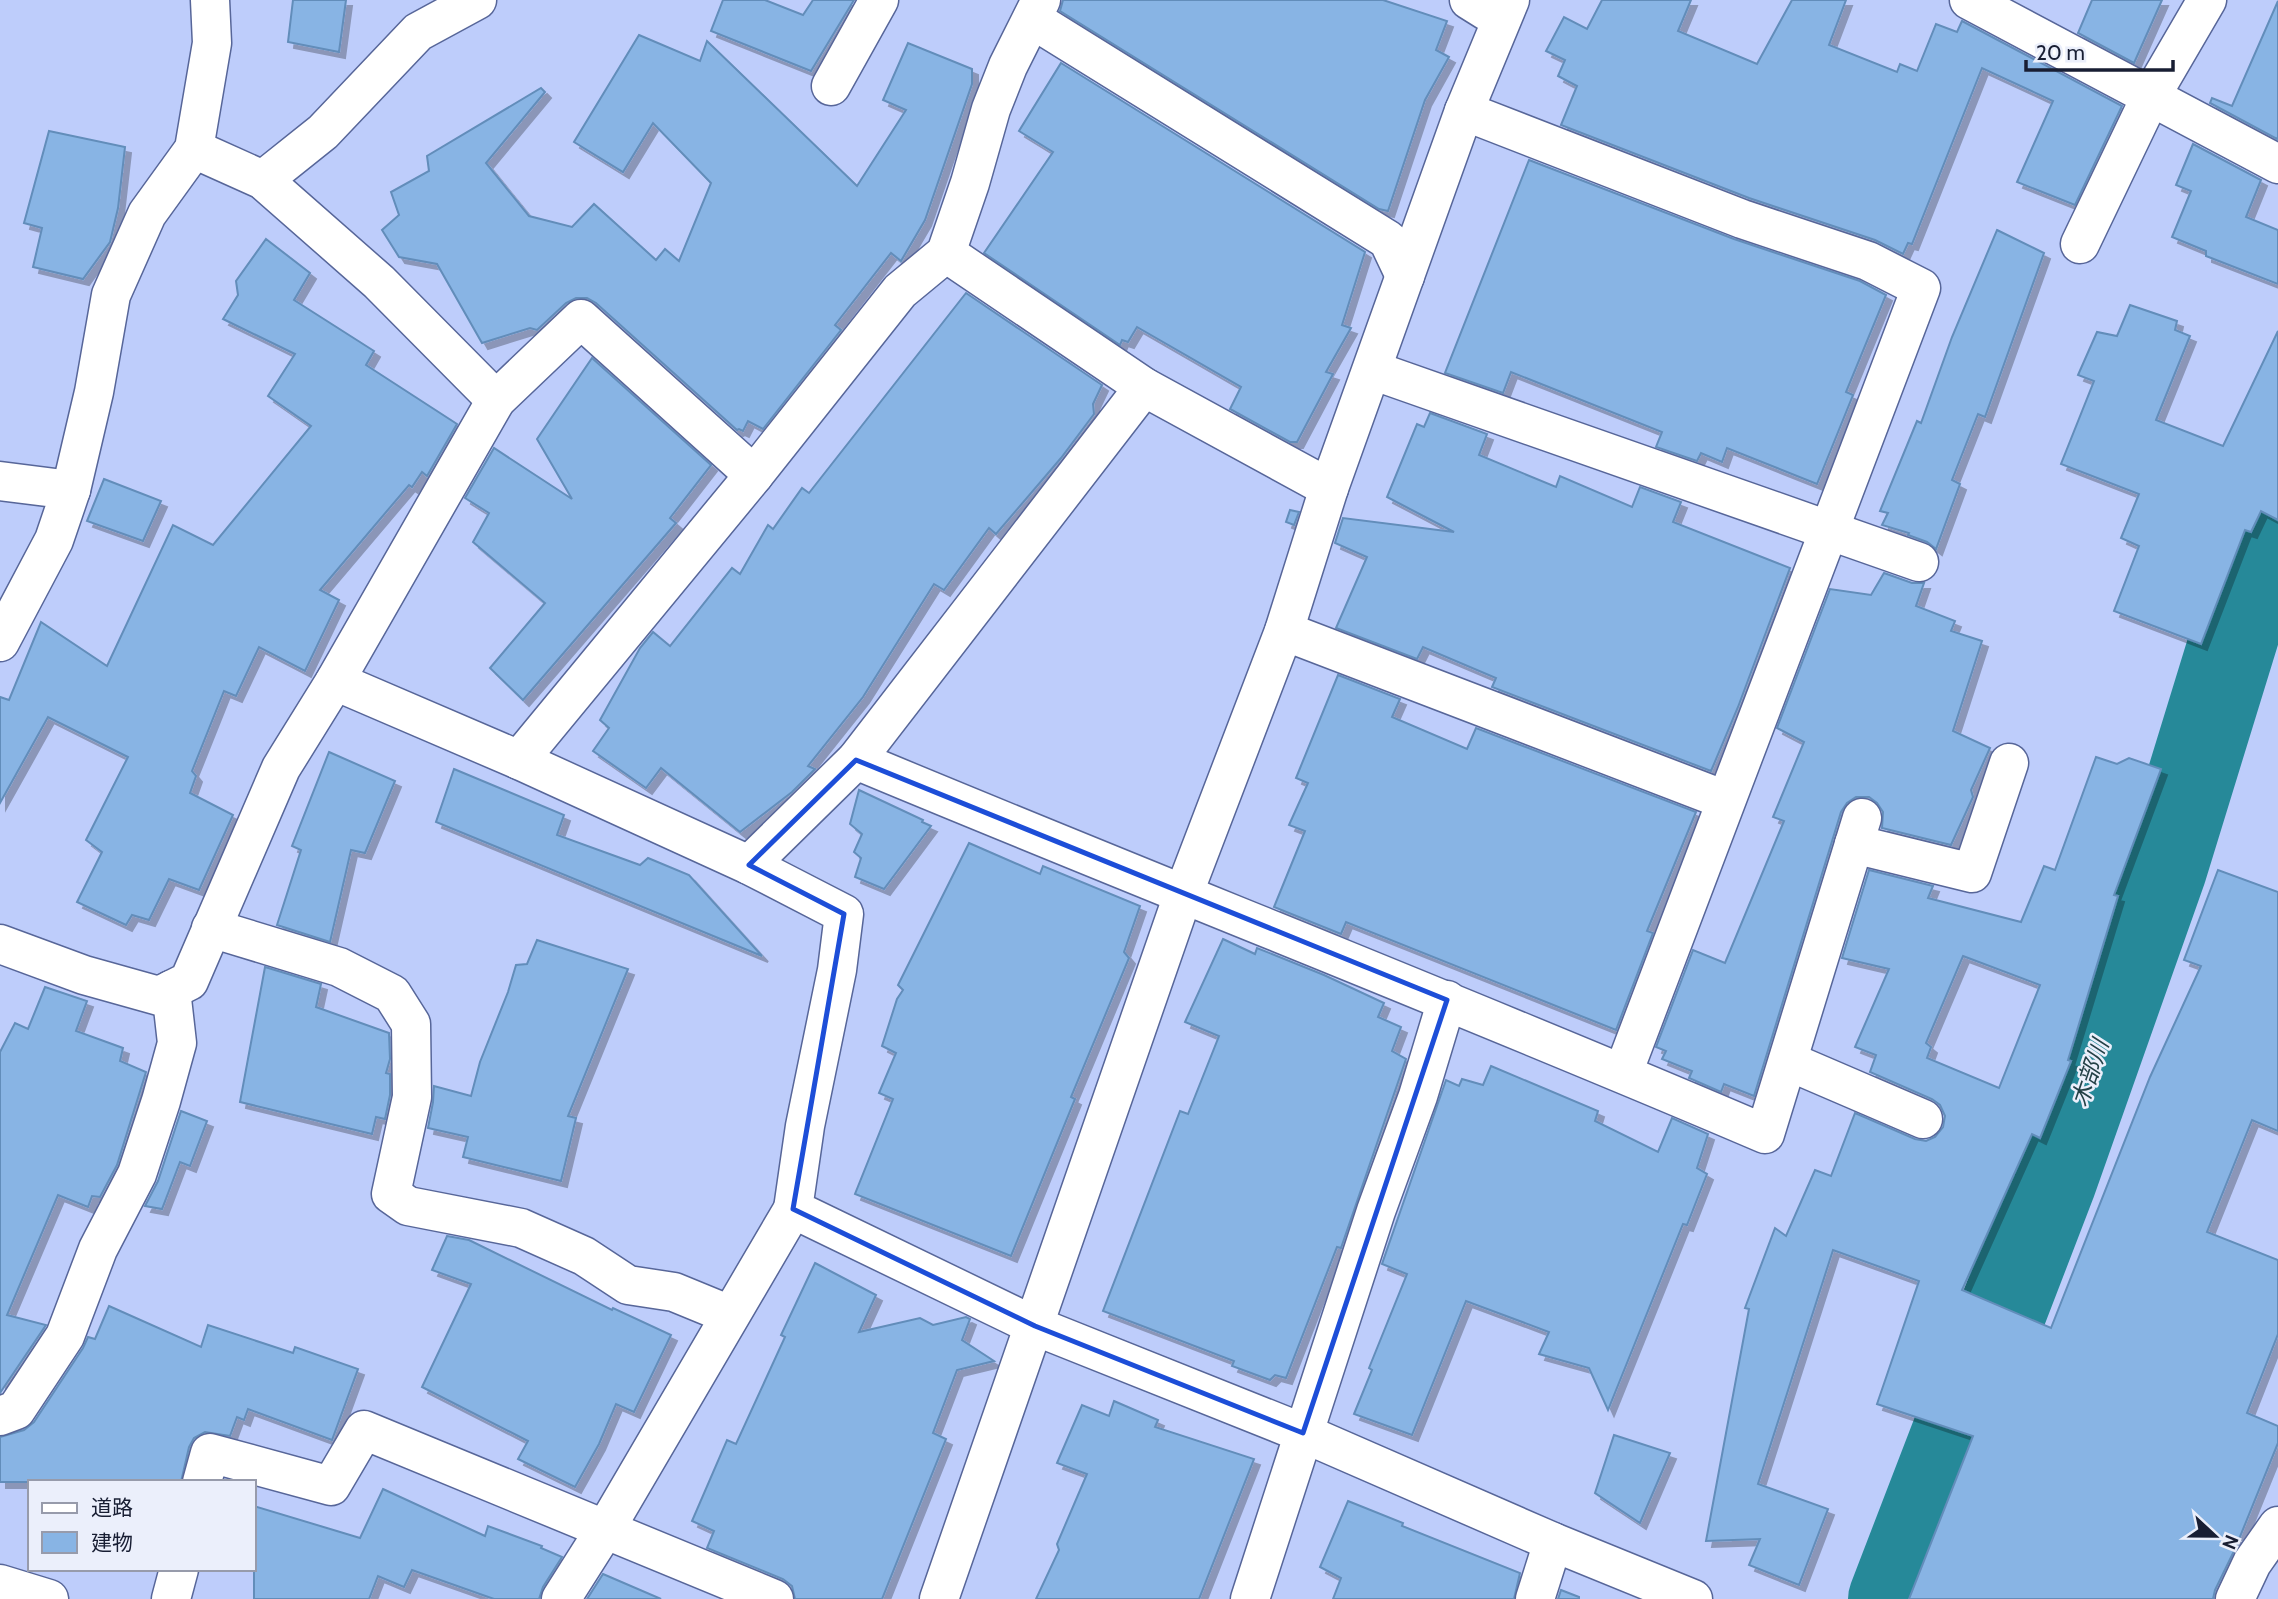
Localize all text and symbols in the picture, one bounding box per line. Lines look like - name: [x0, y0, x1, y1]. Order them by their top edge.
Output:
- scale bar: [2026, 28, 2173, 72]
- text: 20 m: [2036, 40, 2085, 65]
- water label: 木部川: [2066, 1033, 2115, 1110]
- legend: [28, 1480, 256, 1571]
- text: 道路: [91, 1495, 133, 1520]
- north arrow: [2180, 1501, 2250, 1571]
- text: 建物: [91, 1530, 133, 1555]
- text: N: [2217, 1532, 2243, 1553]

